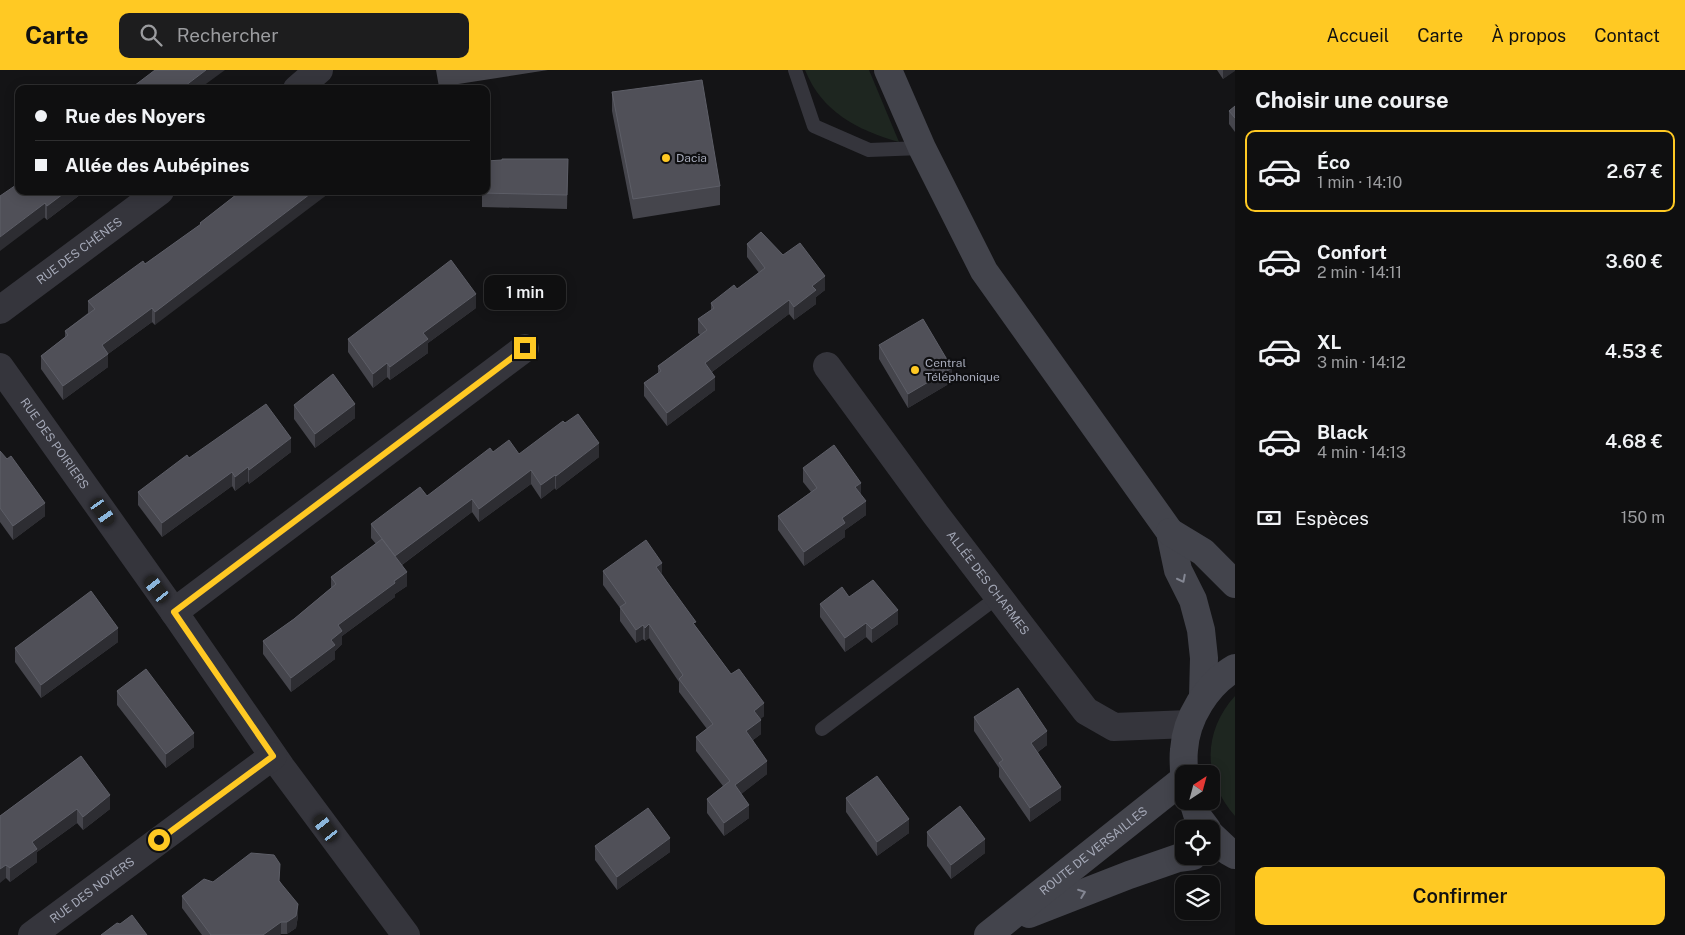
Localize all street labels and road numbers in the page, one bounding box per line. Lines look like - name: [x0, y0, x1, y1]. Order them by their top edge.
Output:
- street label: RUE DES CHÊNES: [34, 215, 125, 287]
- street label: RUE DES POIRIERS: [17, 395, 92, 492]
- street label: ALLÉE DES CHARMES: [944, 528, 1032, 638]
- street label: ROUTE DE VERSAILLES: [1037, 804, 1150, 898]
- street label: RUE DES NOYERS: [47, 854, 137, 926]

